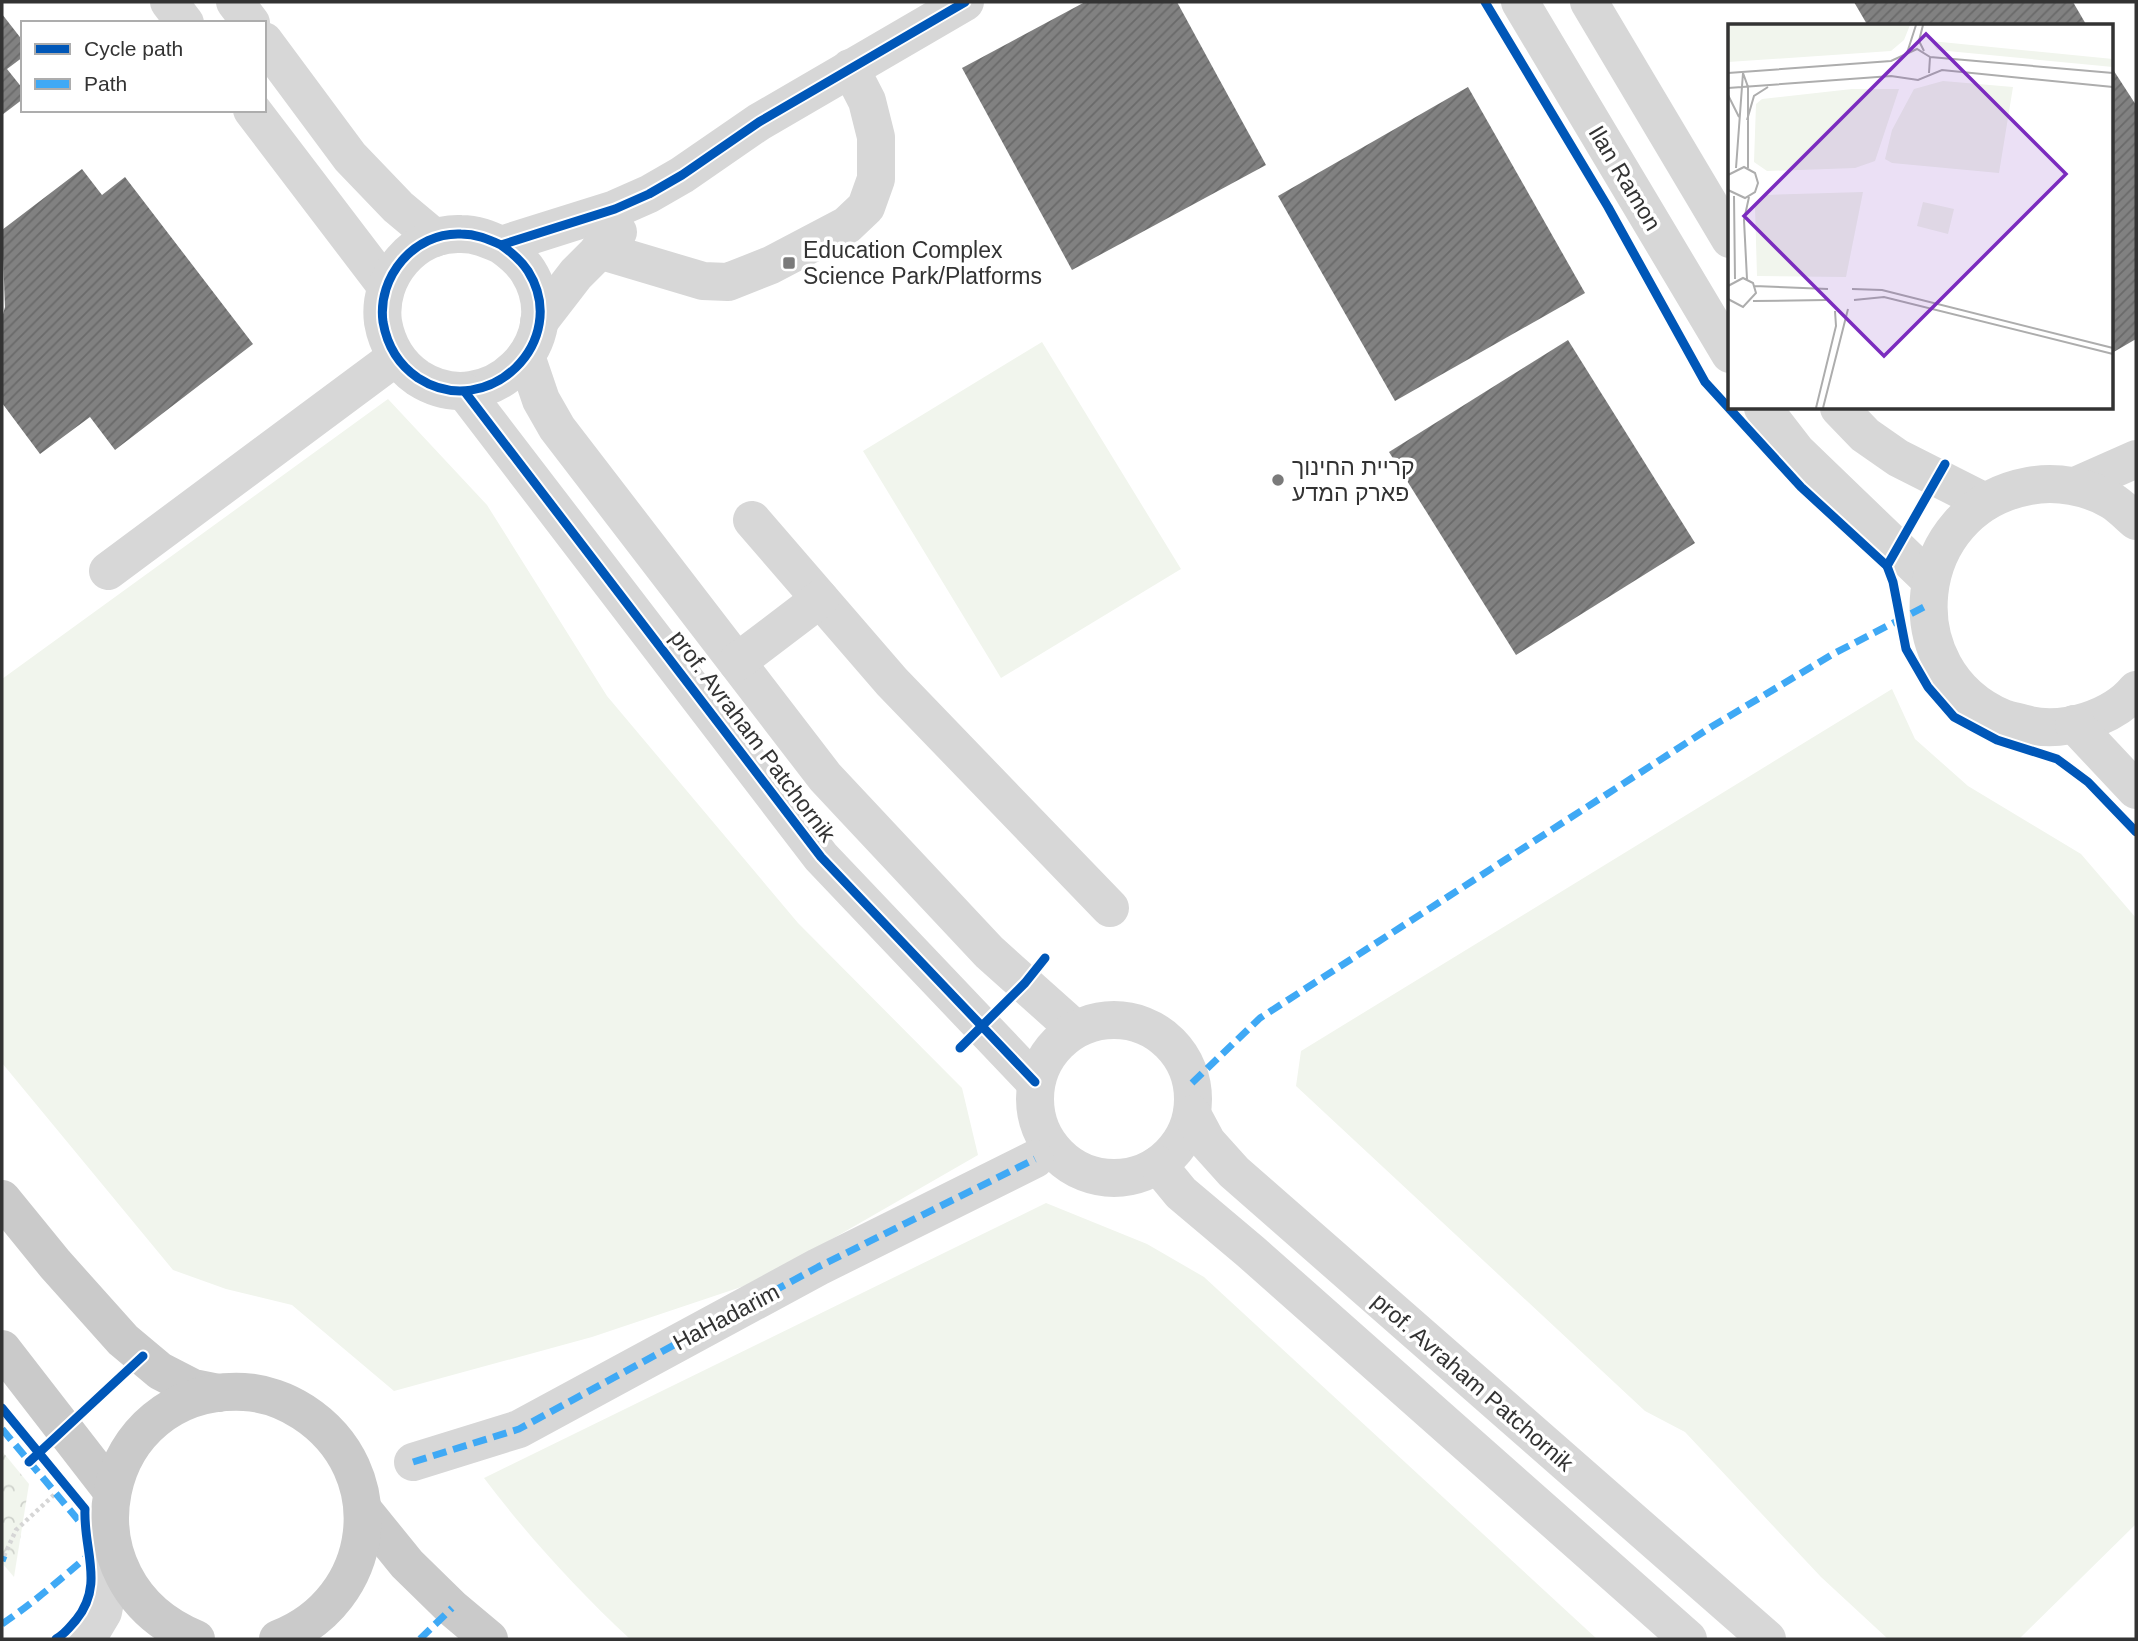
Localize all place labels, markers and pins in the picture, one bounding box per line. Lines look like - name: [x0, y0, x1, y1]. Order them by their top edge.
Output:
- place label: Education Complex Science Park/Platforms: [803, 237, 1042, 289]
- marker: Education Complex Science Park/Platforms: [781, 255, 797, 271]
- place label: קריית החינוך פארק המדע: [1292, 454, 1415, 506]
- marker: קריית החינוך פארק המדע: [1270, 472, 1286, 488]

